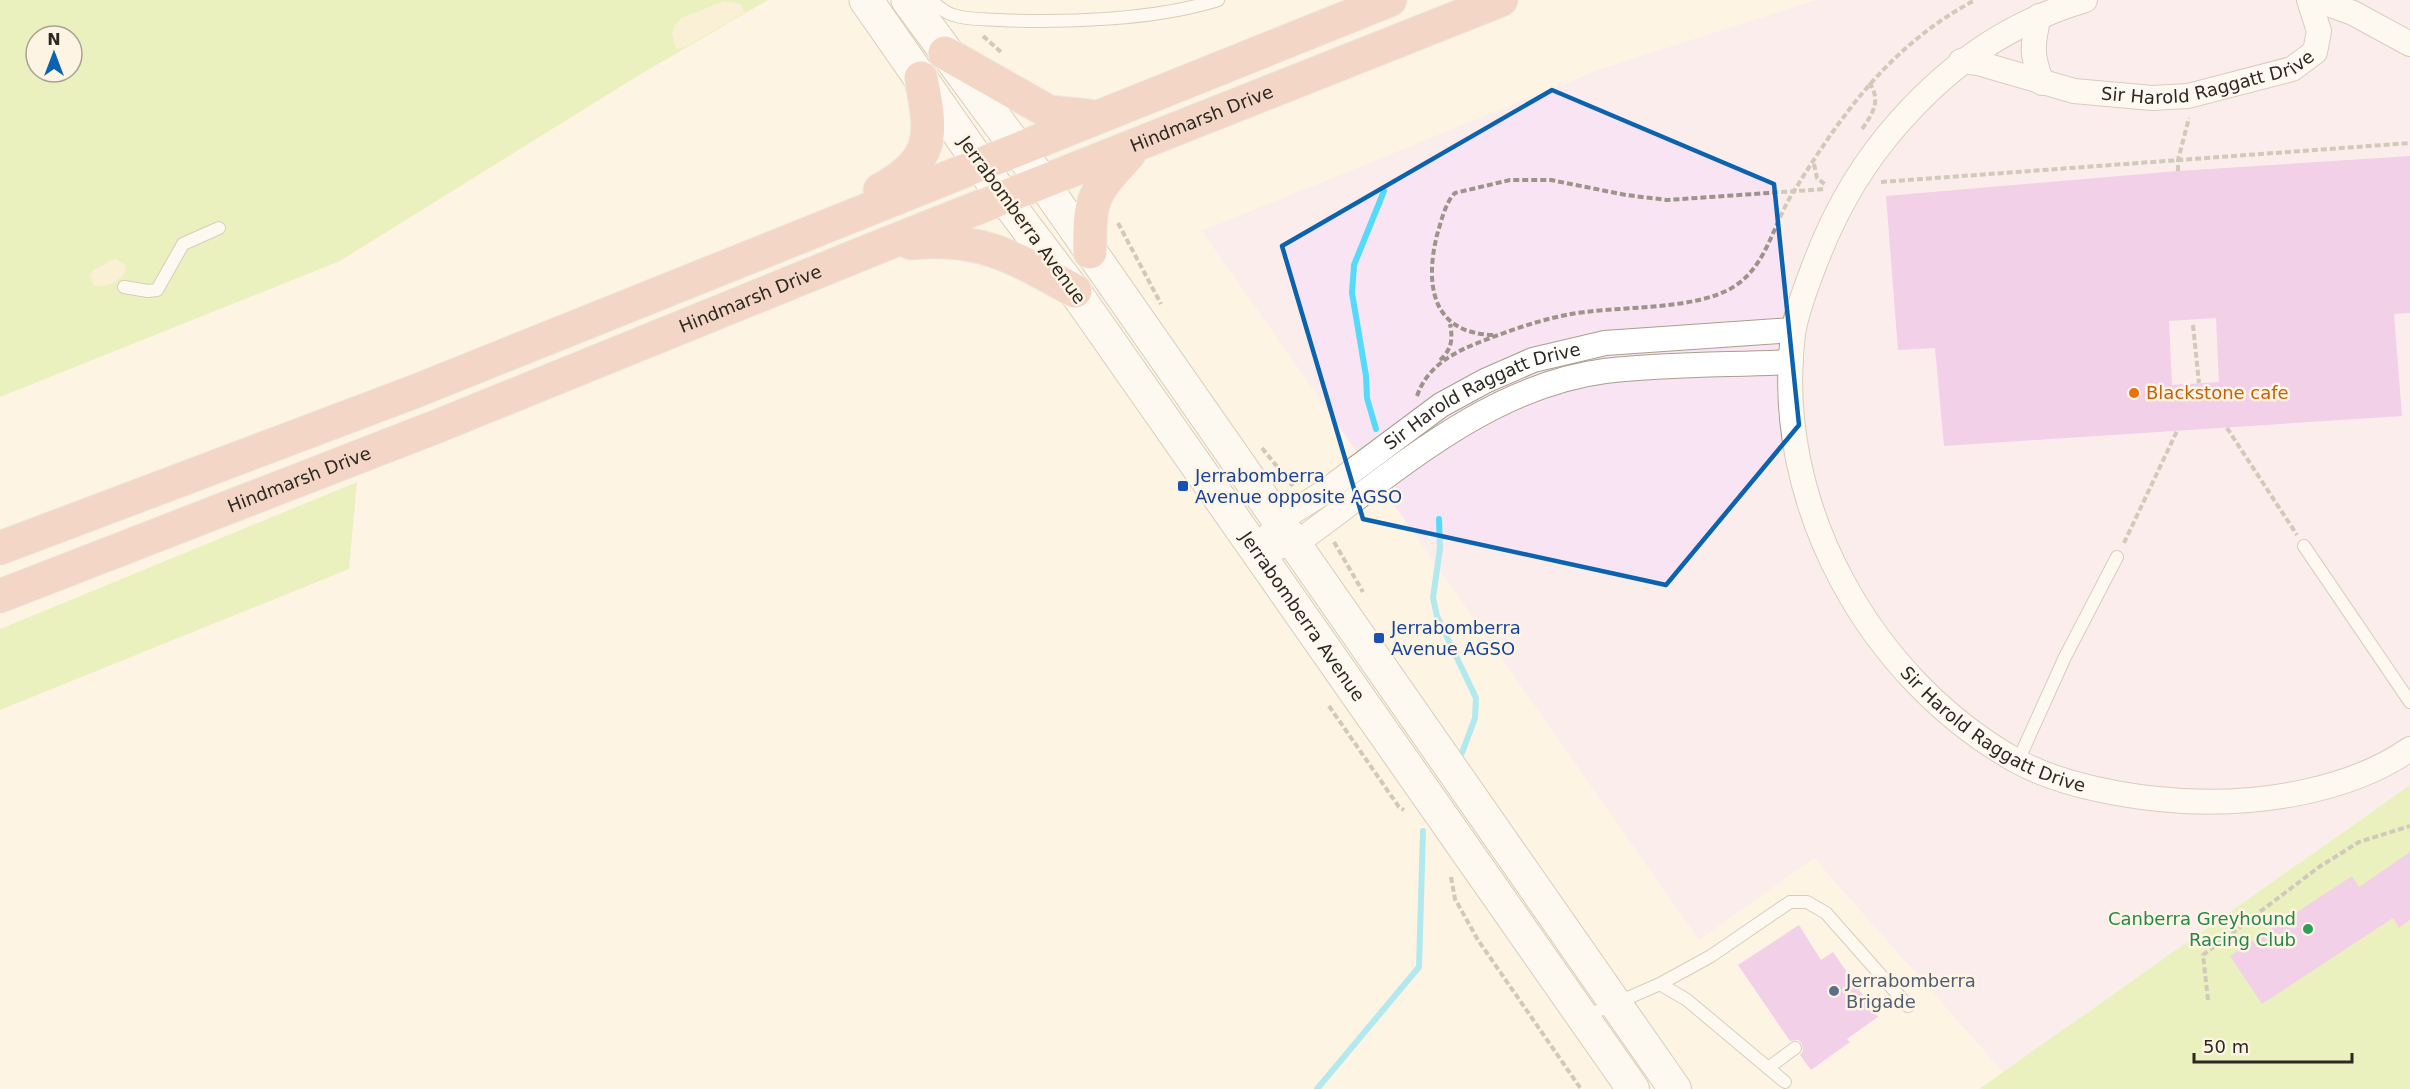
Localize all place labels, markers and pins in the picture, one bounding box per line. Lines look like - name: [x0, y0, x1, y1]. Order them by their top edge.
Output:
- place label: Blackstone cafe: [2146, 382, 2289, 403]
- marker: Blackstone cafe: [2127, 386, 2141, 400]
- place label: Jerrabomberra Avenue opposite AGSO: [1194, 465, 1402, 507]
- marker: Jerrabomberra Avenue opposite AGSO: [1176, 479, 1190, 493]
- place label: Jerrabomberra Avenue AGSO: [1390, 617, 1521, 659]
- marker: Jerrabomberra Avenue AGSO: [1372, 631, 1386, 645]
- place label: Canberra Greyhound Racing Club: [2108, 908, 2296, 950]
- marker: Canberra Greyhound Racing Club: [2301, 922, 2315, 936]
- place label: Jerrabomberra Brigade: [1845, 970, 1976, 1012]
- marker: Jerrabomberra Brigade: [1827, 984, 1841, 998]

